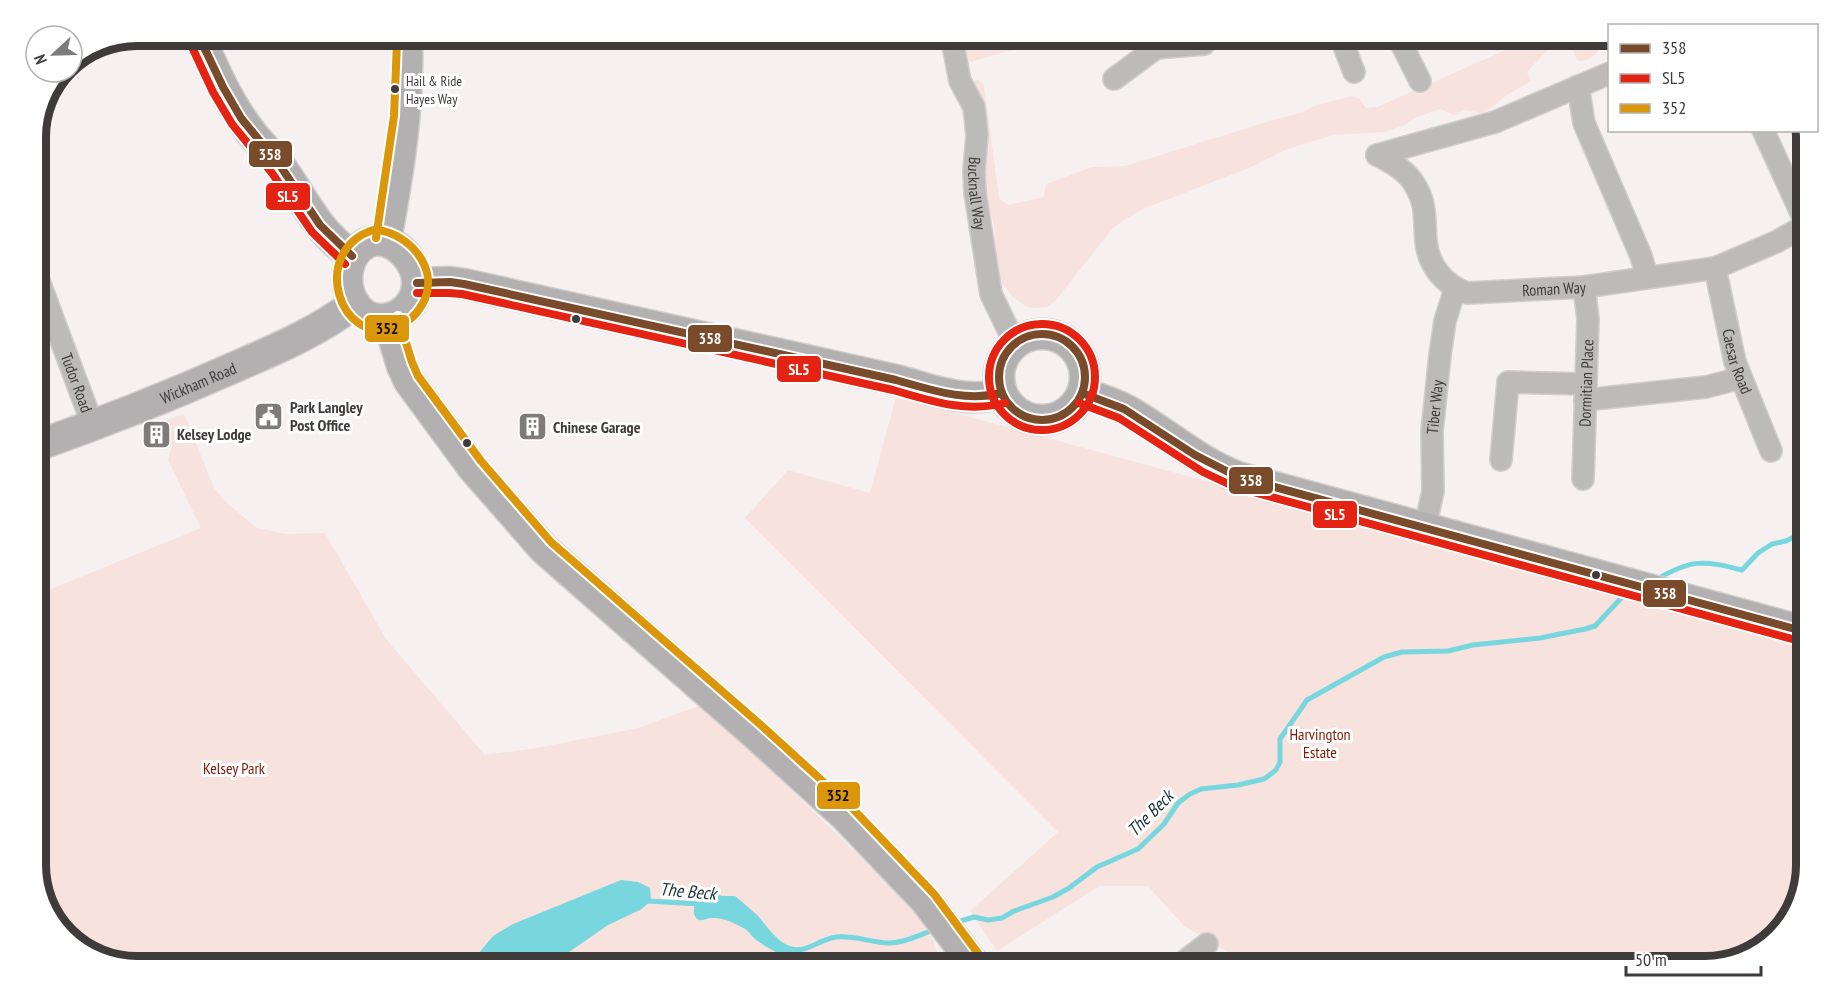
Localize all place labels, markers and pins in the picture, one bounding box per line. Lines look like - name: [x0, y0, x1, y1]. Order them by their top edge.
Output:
- place label: Hail & Ride Hayes Way: [406, 72, 462, 108]
- marker: Hail & Ride Hayes Way: [389, 83, 401, 95]
- unlabelled marker: [570, 313, 582, 325]
- place label: Park Langley Post Office: [290, 397, 363, 435]
- public building icon: Park Langley Post Office: [253, 400, 285, 432]
- building icon: Chinese Garage: [516, 411, 548, 443]
- place label: Chinese Garage: [553, 417, 641, 437]
- building icon: Kelsey Lodge: [140, 418, 172, 450]
- place label: Kelsey Lodge: [177, 424, 252, 444]
- unlabelled marker: [461, 437, 473, 449]
- unlabelled marker: [1590, 569, 1602, 581]

